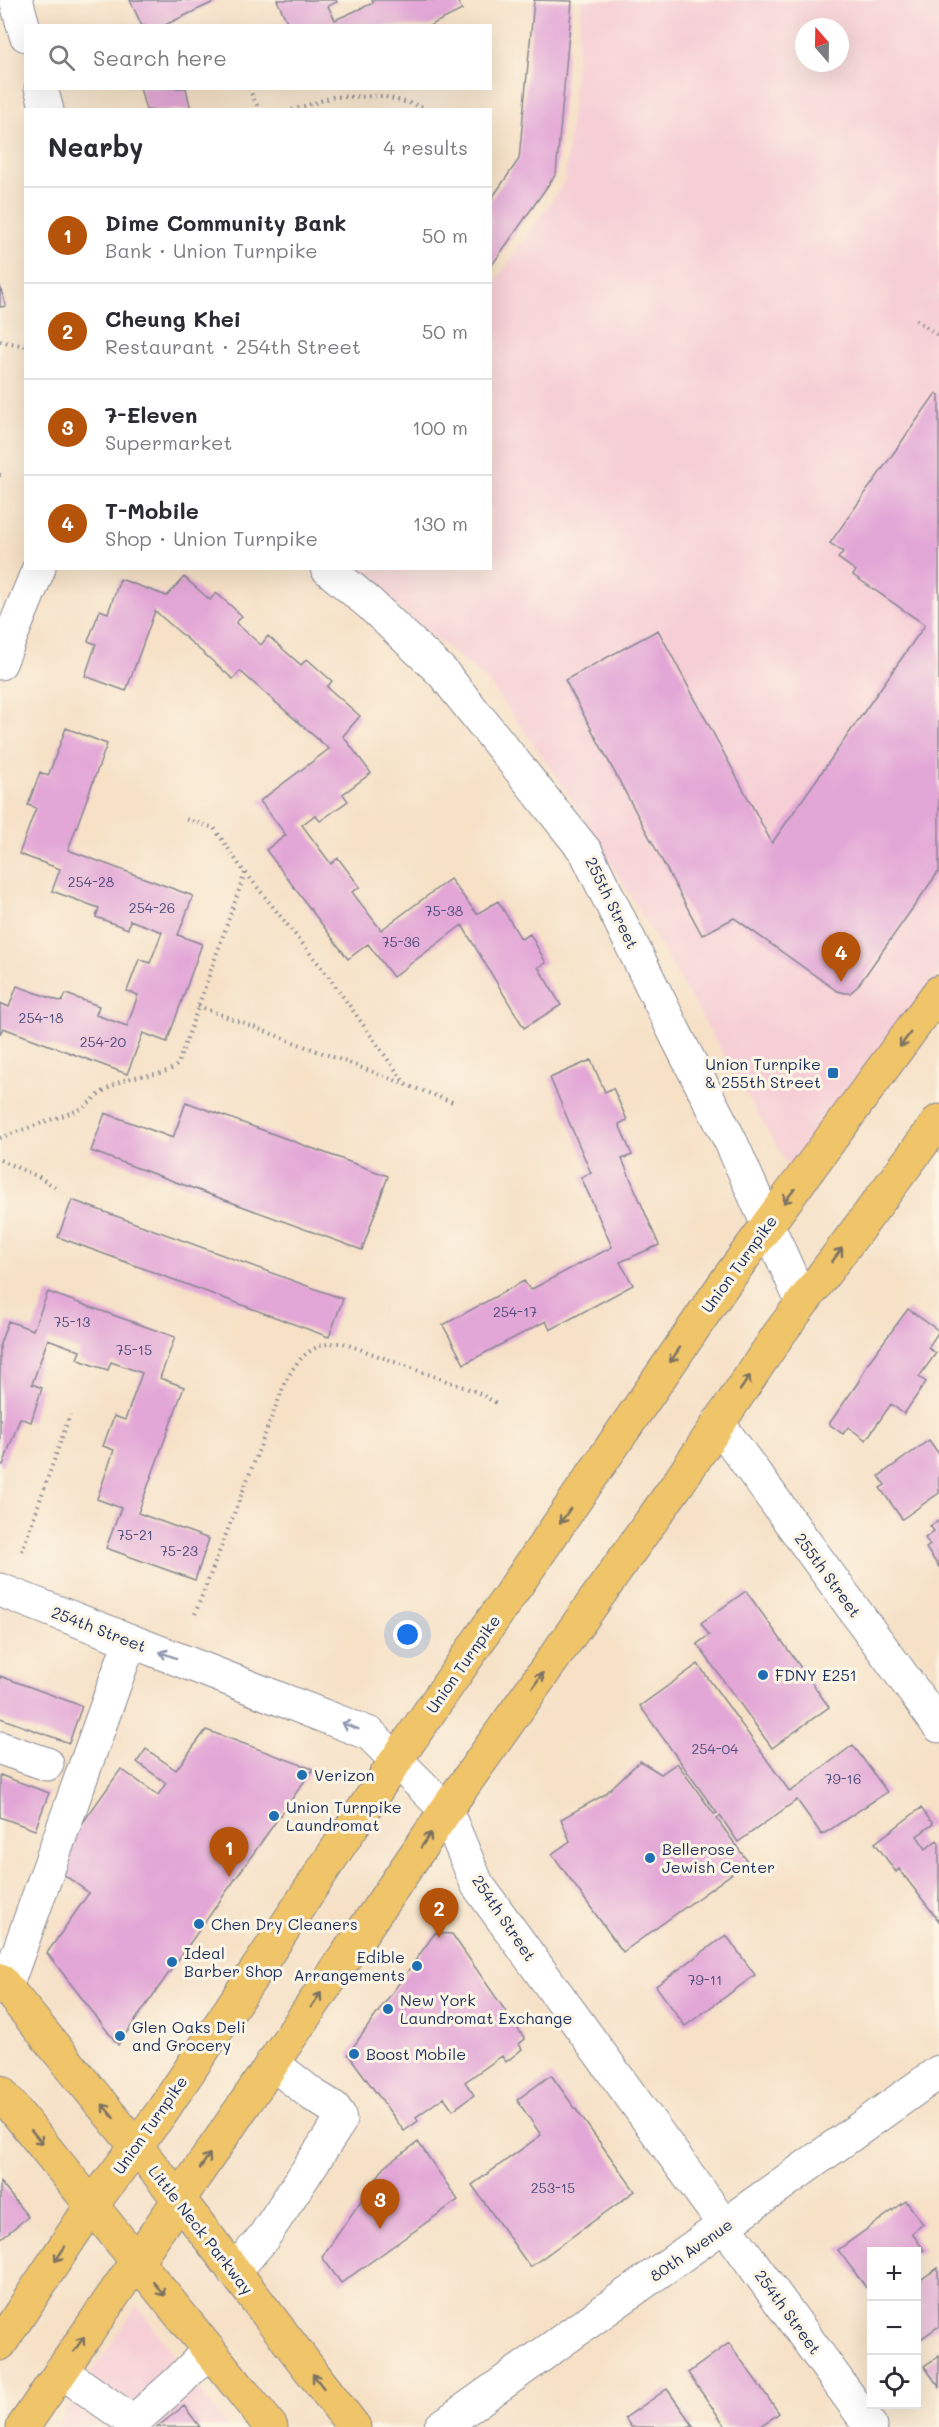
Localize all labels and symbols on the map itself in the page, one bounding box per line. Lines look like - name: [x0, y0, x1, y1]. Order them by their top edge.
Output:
- north arrow: [795, 18, 849, 72]
- street label: 255th Street: [581, 853, 644, 952]
- house number: 254-28: [68, 872, 114, 891]
- house number: 254-26: [129, 898, 175, 917]
- house number: 75-38: [425, 901, 463, 920]
- house number: 75-36: [382, 932, 420, 951]
- pin: 4: [822, 932, 860, 982]
- house number: 254-18: [19, 1008, 63, 1027]
- one-way arrow: [898, 1031, 911, 1047]
- house number: 254-20: [80, 1032, 127, 1051]
- place label: Union Turnpike & 255th Street: [705, 1053, 821, 1092]
- marker: Union Turnpike & 255th Street: [826, 1066, 840, 1080]
- one-way arrow: [782, 1188, 795, 1204]
- street label: Union Turnpike: [696, 1211, 781, 1317]
- one-way arrow: [831, 1248, 843, 1264]
- house number: 254-17: [493, 1302, 537, 1321]
- house number: 75-13: [54, 1312, 90, 1331]
- house number: 75-15: [116, 1340, 152, 1359]
- one-way arrow: [669, 1346, 681, 1363]
- one-way arrow: [739, 1375, 751, 1392]
- one-way arrow: [559, 1507, 571, 1524]
- house number: 75-21: [117, 1525, 153, 1544]
- street label: 255th Street: [791, 1528, 866, 1621]
- house number: 75-23: [160, 1541, 198, 1560]
- street label: 254th Street: [49, 1601, 150, 1656]
- street label: Union Turnpike: [421, 1610, 504, 1717]
- your location: [393, 1620, 422, 1649]
- one-way arrow: [159, 1649, 178, 1660]
- place label: FDNY E251: [775, 1664, 857, 1685]
- marker: FDNY E251: [756, 1668, 770, 1682]
- one-way arrow: [532, 1673, 545, 1689]
- one-way arrow: [341, 1720, 360, 1731]
- house number: 254-04: [692, 1739, 739, 1758]
- place label: Verizon: [314, 1764, 374, 1785]
- marker: Verizon: [295, 1768, 309, 1782]
- house number: 79-16: [825, 1769, 861, 1788]
- place label: Union Turnpike Laundromat: [286, 1796, 402, 1835]
- marker: Union Turnpike Laundromat: [267, 1809, 281, 1823]
- pin: 1: [210, 1828, 248, 1877]
- one-way arrow: [420, 1832, 432, 1848]
- place label: Bellerose Jewish Center: [662, 1838, 775, 1877]
- marker: Bellerose Jewish Center: [643, 1851, 657, 1865]
- street label: 254th Street: [468, 1871, 541, 1965]
- pin: 2: [420, 1888, 458, 1938]
- place label: Chen Dry Cleaners: [211, 1913, 358, 1934]
- marker: Chen Dry Cleaners: [192, 1917, 206, 1931]
- place label: Ideal Barber Shop: [184, 1942, 283, 1981]
- place label: Edible Arrangements: [294, 1946, 405, 1985]
- marker: Ideal Barber Shop: [165, 1955, 179, 1969]
- marker: Edible Arrangements: [410, 1959, 424, 1973]
- house number: 79-11: [688, 1970, 722, 1989]
- place label: New York Laundromat Exchange: [400, 1989, 572, 2028]
- one-way arrow: [309, 1992, 322, 2009]
- marker: New York Laundromat Exchange: [381, 2002, 395, 2016]
- place label: Glen Oaks Deli and Grocery: [132, 2016, 246, 2055]
- marker: Glen Oaks Deli and Grocery: [113, 2029, 127, 2043]
- place label: Boost Mobile: [366, 2043, 466, 2064]
- marker: Boost Mobile: [347, 2047, 361, 2061]
- street label: Union Turnpike: [108, 2071, 191, 2178]
- one-way arrow: [102, 2103, 115, 2119]
- one-way arrow: [31, 2129, 44, 2145]
- one-way arrow: [199, 2153, 211, 2170]
- street label: Little Neck Parkway: [144, 2161, 258, 2298]
- house number: 253-15: [531, 2178, 575, 2197]
- pin: 3: [360, 2180, 400, 2229]
- street label: 80th Avenue: [645, 2213, 736, 2286]
- one-way arrow: [53, 2245, 65, 2262]
- street label: 254th Street: [751, 2265, 826, 2358]
- one-way arrow: [153, 2281, 166, 2297]
- one-way arrow: [73, 2336, 85, 2353]
- one-way arrow: [311, 2373, 324, 2389]

